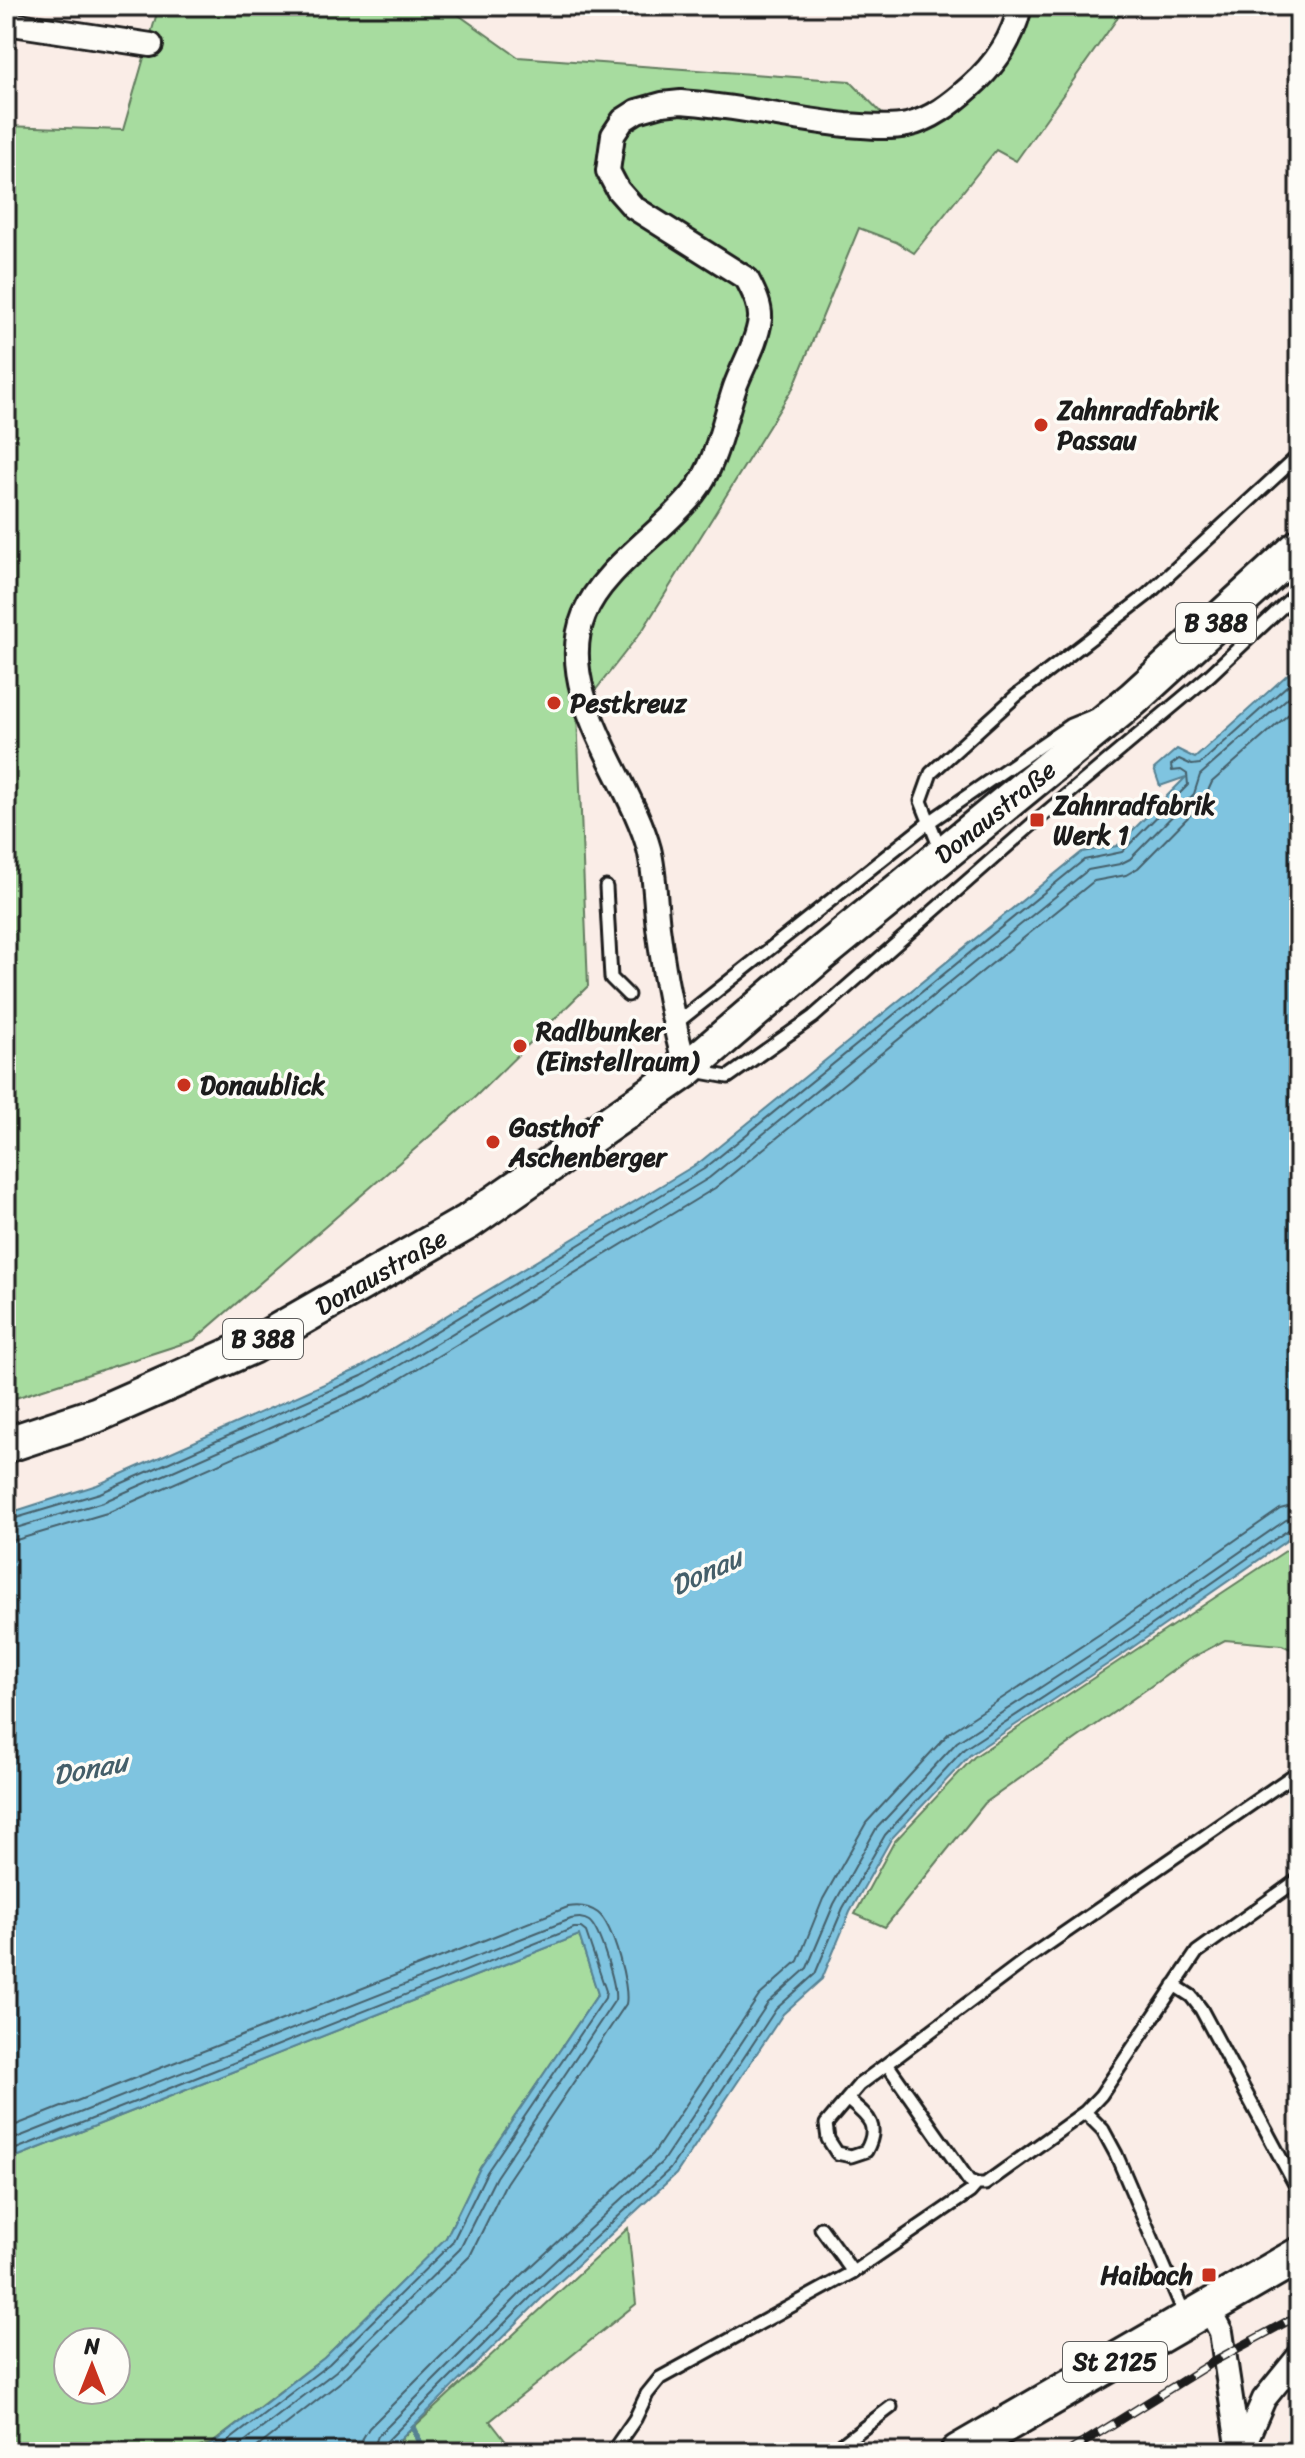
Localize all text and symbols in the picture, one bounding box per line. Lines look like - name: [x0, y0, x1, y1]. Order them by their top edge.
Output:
- place label: Zahnradfabrik Passau: [1056, 387, 1219, 463]
- marker: Zahnradfabrik Passau: [1032, 416, 1050, 434]
- road number: B 388: [1176, 603, 1256, 643]
- place label: Pestkreuz: [570, 680, 688, 726]
- marker: Pestkreuz: [545, 694, 563, 712]
- street label: Donaustraße: [923, 748, 1067, 876]
- place label: Zahnradfabrik Werk 1: [1052, 782, 1215, 858]
- marker: Zahnradfabrik Werk 1: [1028, 811, 1046, 829]
- place label: Radlbunker (Einstellraum): [535, 1008, 700, 1084]
- marker: Radlbunker (Einstellraum): [511, 1037, 529, 1055]
- place label: Donaublick: [200, 1062, 325, 1108]
- marker: Donaublick: [175, 1076, 193, 1094]
- place label: Gasthof Aschenberger: [508, 1104, 669, 1180]
- marker: Gasthof Aschenberger: [484, 1133, 502, 1151]
- street label: Donaustraße: [306, 1215, 456, 1329]
- road number: B 388: [223, 1319, 303, 1359]
- water label: Donau: [662, 1532, 753, 1610]
- water label: Donau: [49, 1737, 135, 1800]
- place label: Haibach: [1100, 2252, 1193, 2298]
- marker: Haibach: [1200, 2266, 1218, 2284]
- north arrow: [52, 2326, 132, 2406]
- text: N: [83, 2327, 100, 2366]
- road number: St 2125: [1063, 2342, 1167, 2382]

